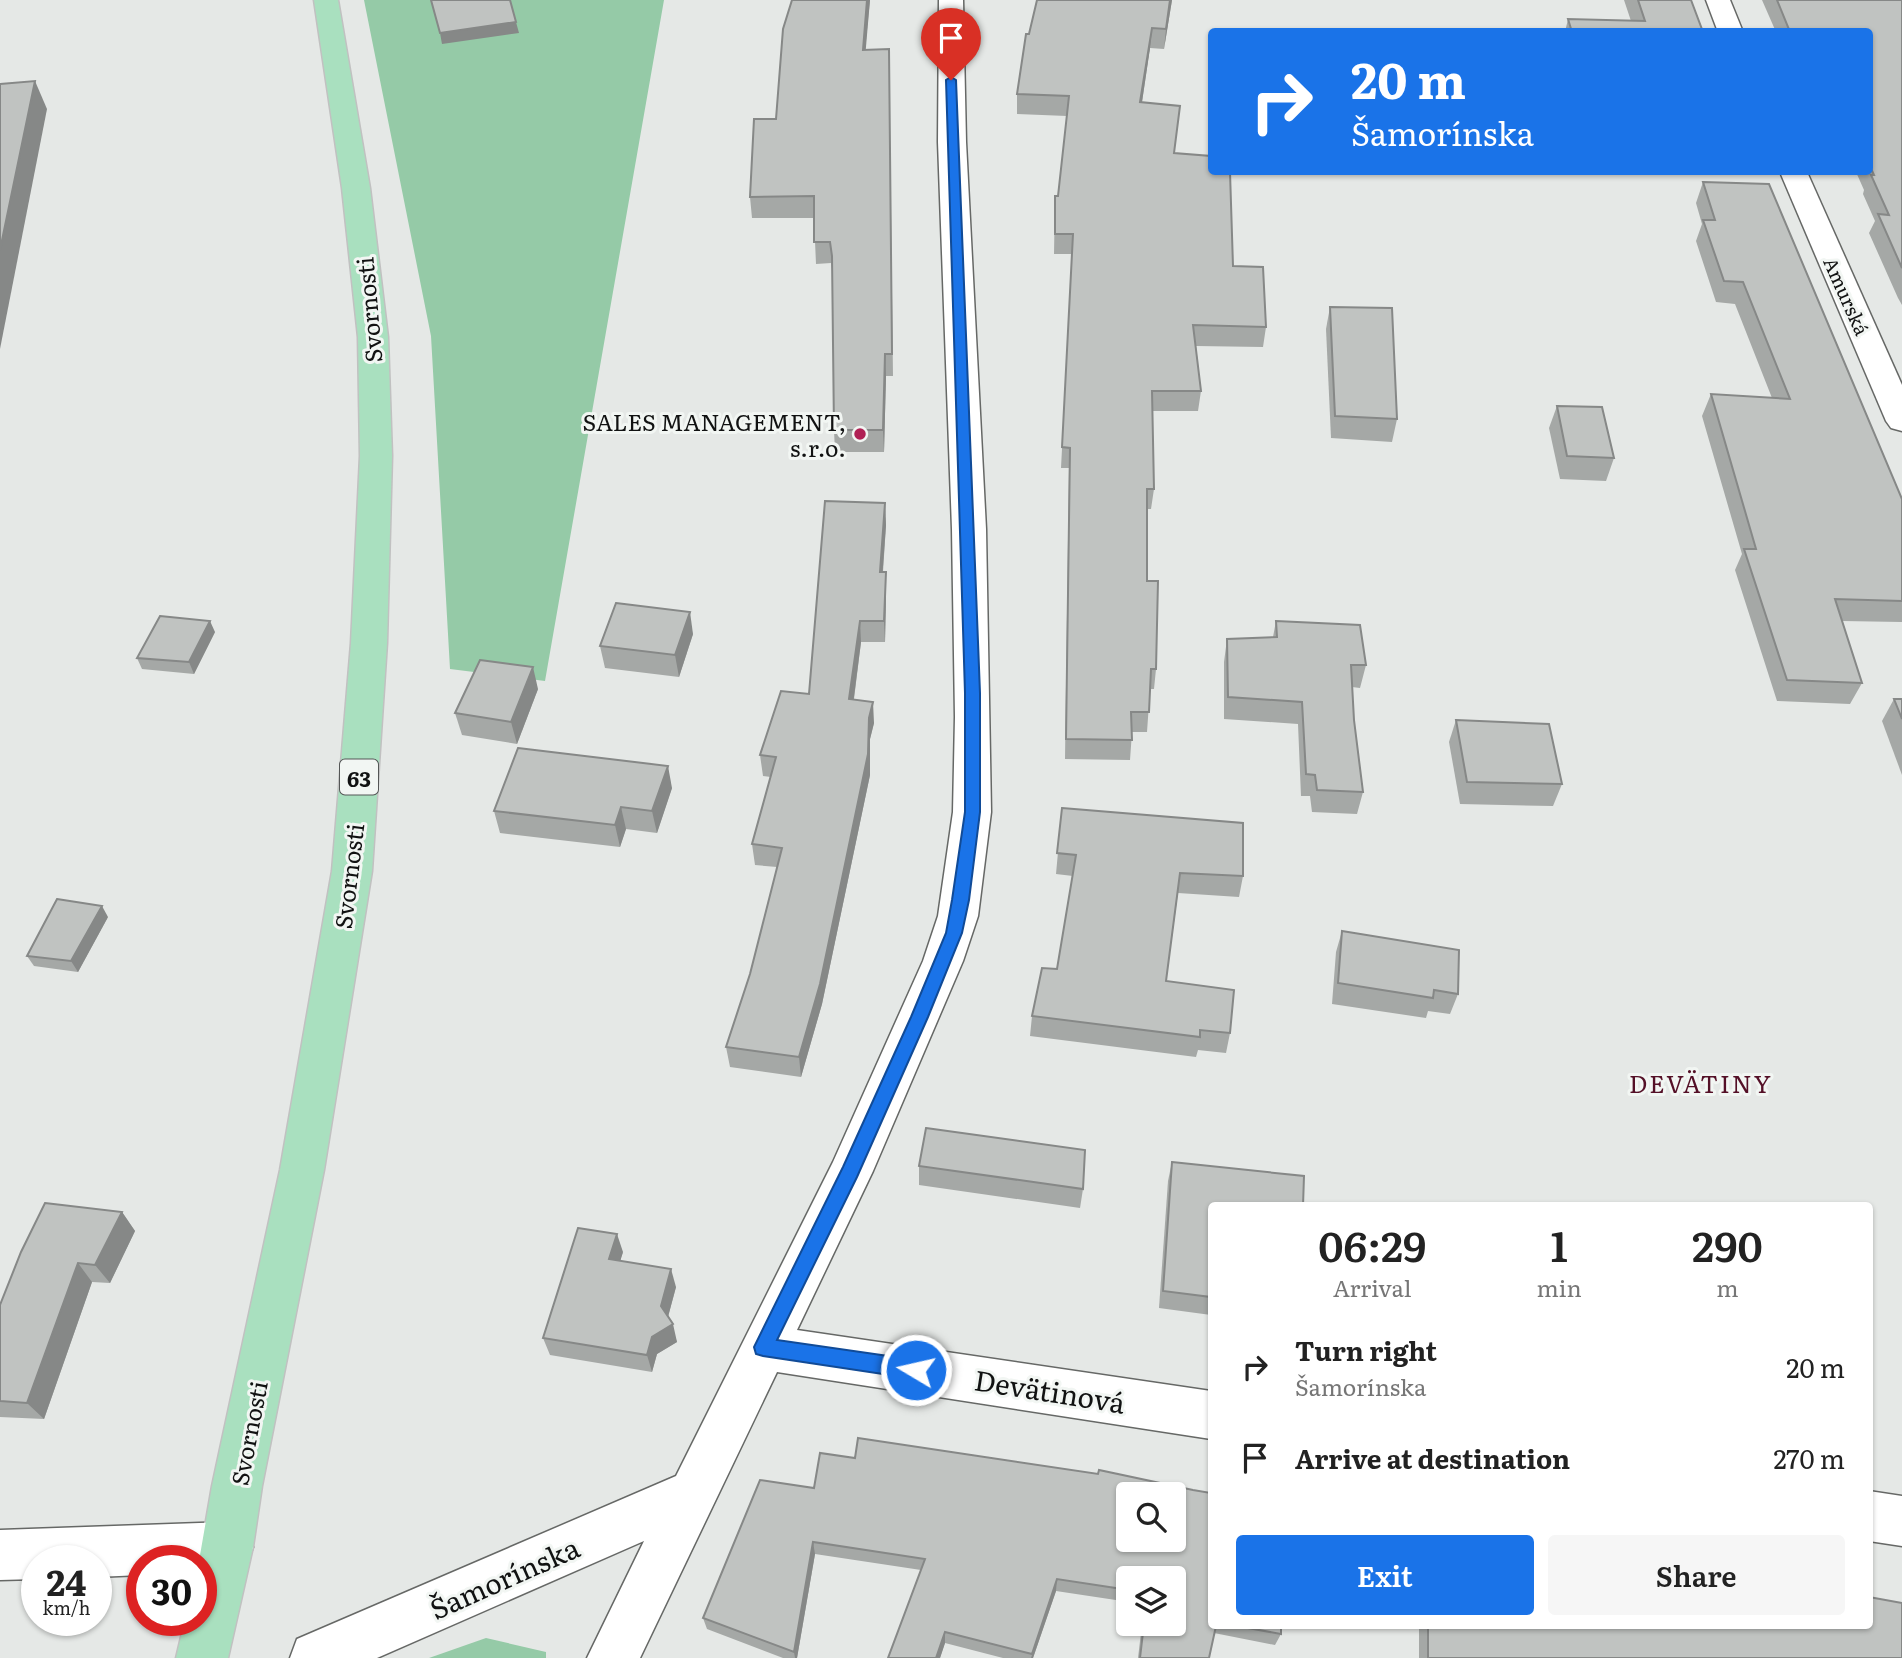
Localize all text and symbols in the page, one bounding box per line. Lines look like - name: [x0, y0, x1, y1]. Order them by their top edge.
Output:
- pin: [921, 8, 981, 80]
- icon: arrive: [932, 19, 970, 57]
- text: 20 m: [1351, 41, 1466, 114]
- icon: right: [1236, 56, 1327, 147]
- text: Šamorínska: [1351, 108, 1534, 156]
- street label: Amurská: [1817, 252, 1877, 340]
- street label: Svornosti: [346, 255, 390, 364]
- place label: SALES MANAGEMENT, s.r.o.: [583, 404, 846, 464]
- marker: SALES MANAGEMENT, s.r.o.: [852, 426, 868, 442]
- road number: 63: [340, 760, 378, 794]
- street label: Svornosti: [325, 821, 371, 931]
- district label: DEVÄTINY: [1629, 1065, 1773, 1100]
- text: 06:29: [1318, 1213, 1426, 1275]
- text: 1: [1551, 1213, 1568, 1275]
- text: 290: [1692, 1213, 1763, 1275]
- text: Arrival: [1333, 1270, 1412, 1304]
- text: min: [1537, 1270, 1582, 1304]
- text: m: [1716, 1270, 1739, 1304]
- text: Turn right: [1295, 1330, 1437, 1369]
- position arrow: [879, 1333, 953, 1407]
- text: 20 m: [1786, 1347, 1845, 1386]
- icon: right: [1236, 1348, 1274, 1386]
- street label: Devätinová: [972, 1357, 1128, 1423]
- text: Šamorínska: [1295, 1369, 1426, 1403]
- street label: Svornosti: [221, 1377, 275, 1488]
- text: Arrive at destination: [1295, 1438, 1570, 1477]
- text: 270 m: [1773, 1438, 1845, 1477]
- icon: arrive: [1236, 1439, 1274, 1477]
- map controls: [1116, 1482, 1186, 1636]
- button: search: [1116, 1482, 1186, 1552]
- street label: Šamorínska: [422, 1525, 586, 1629]
- button: Exit: [1236, 1535, 1534, 1615]
- button: Share: [1548, 1535, 1845, 1615]
- speed limit sign: 30: [126, 1545, 217, 1636]
- text: 24: [47, 1555, 86, 1607]
- button: layers: [1116, 1566, 1186, 1636]
- text: km/h: [43, 1594, 90, 1621]

